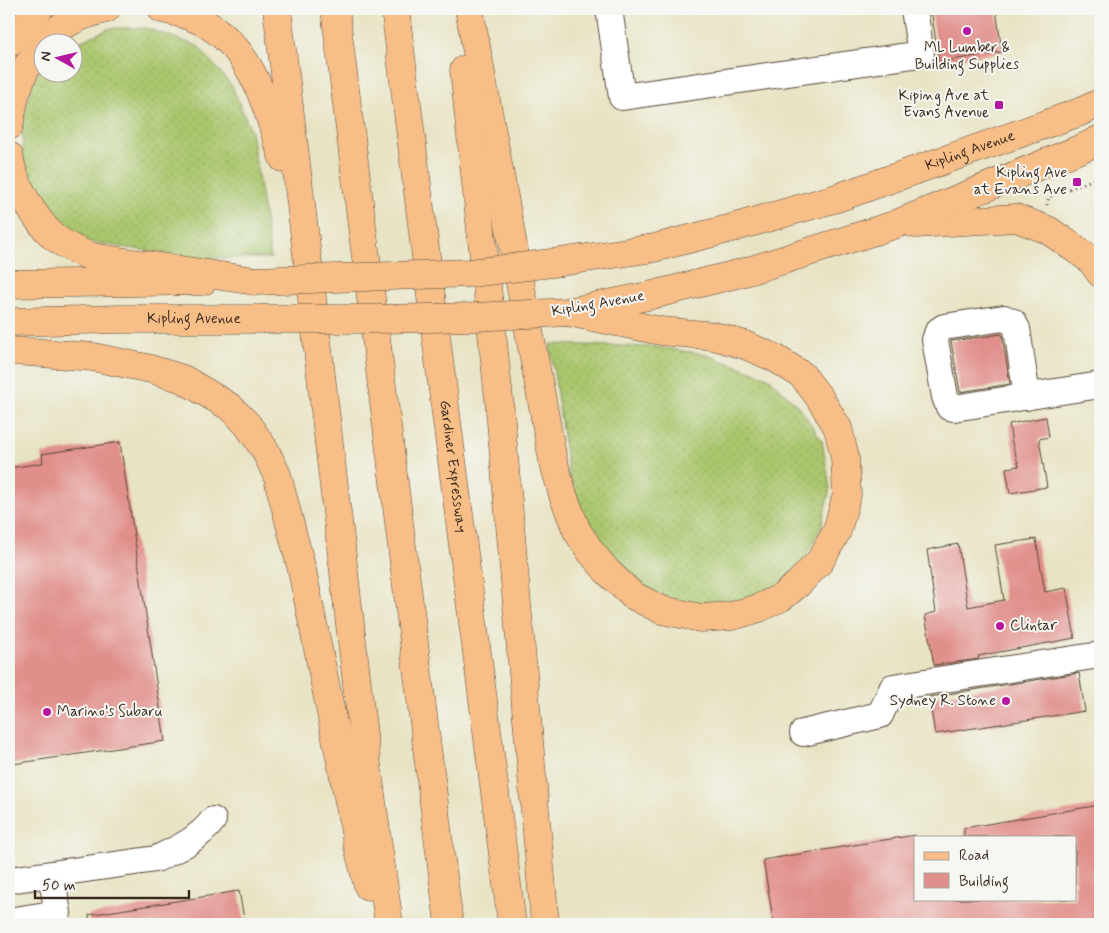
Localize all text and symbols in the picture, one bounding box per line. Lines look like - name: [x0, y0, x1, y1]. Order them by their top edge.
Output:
- marker: ML Lumber & Building Supplies: [961, 25, 973, 37]
- north arrow: [32, 32, 82, 82]
- place label: ML Lumber & Building Supplies: [915, 38, 1020, 76]
- text: N: [37, 50, 56, 62]
- place label: Kiping Ave at Evans Avenue: [899, 86, 989, 123]
- marker: Kiping Ave at Evans Avenue: [993, 99, 1005, 111]
- street label: Kipling Avenue: [922, 126, 1018, 176]
- place label: Kipling Ave at Evans Ave: [974, 163, 1067, 200]
- marker: Kipling Ave at Evans Ave: [1071, 176, 1083, 188]
- street label: Kipling Avenue: [550, 286, 646, 323]
- street label: Kipling Avenue: [147, 309, 241, 330]
- street label: Gardiner Expressway: [434, 399, 471, 534]
- place label: Clintar: [1010, 616, 1057, 636]
- marker: Clintar: [994, 620, 1006, 632]
- place label: Sydney R. Stone: [890, 691, 996, 711]
- marker: Sydney R. Stone: [1000, 695, 1012, 707]
- place label: Marino’s Subaru: [57, 702, 163, 722]
- marker: Marino’s Subaru: [41, 706, 53, 718]
- legend: [914, 836, 1076, 900]
- text: Road: [959, 846, 989, 866]
- scale bar: [35, 868, 189, 900]
- text: Building: [959, 872, 1009, 893]
- text: 50 m: [42, 876, 76, 896]

